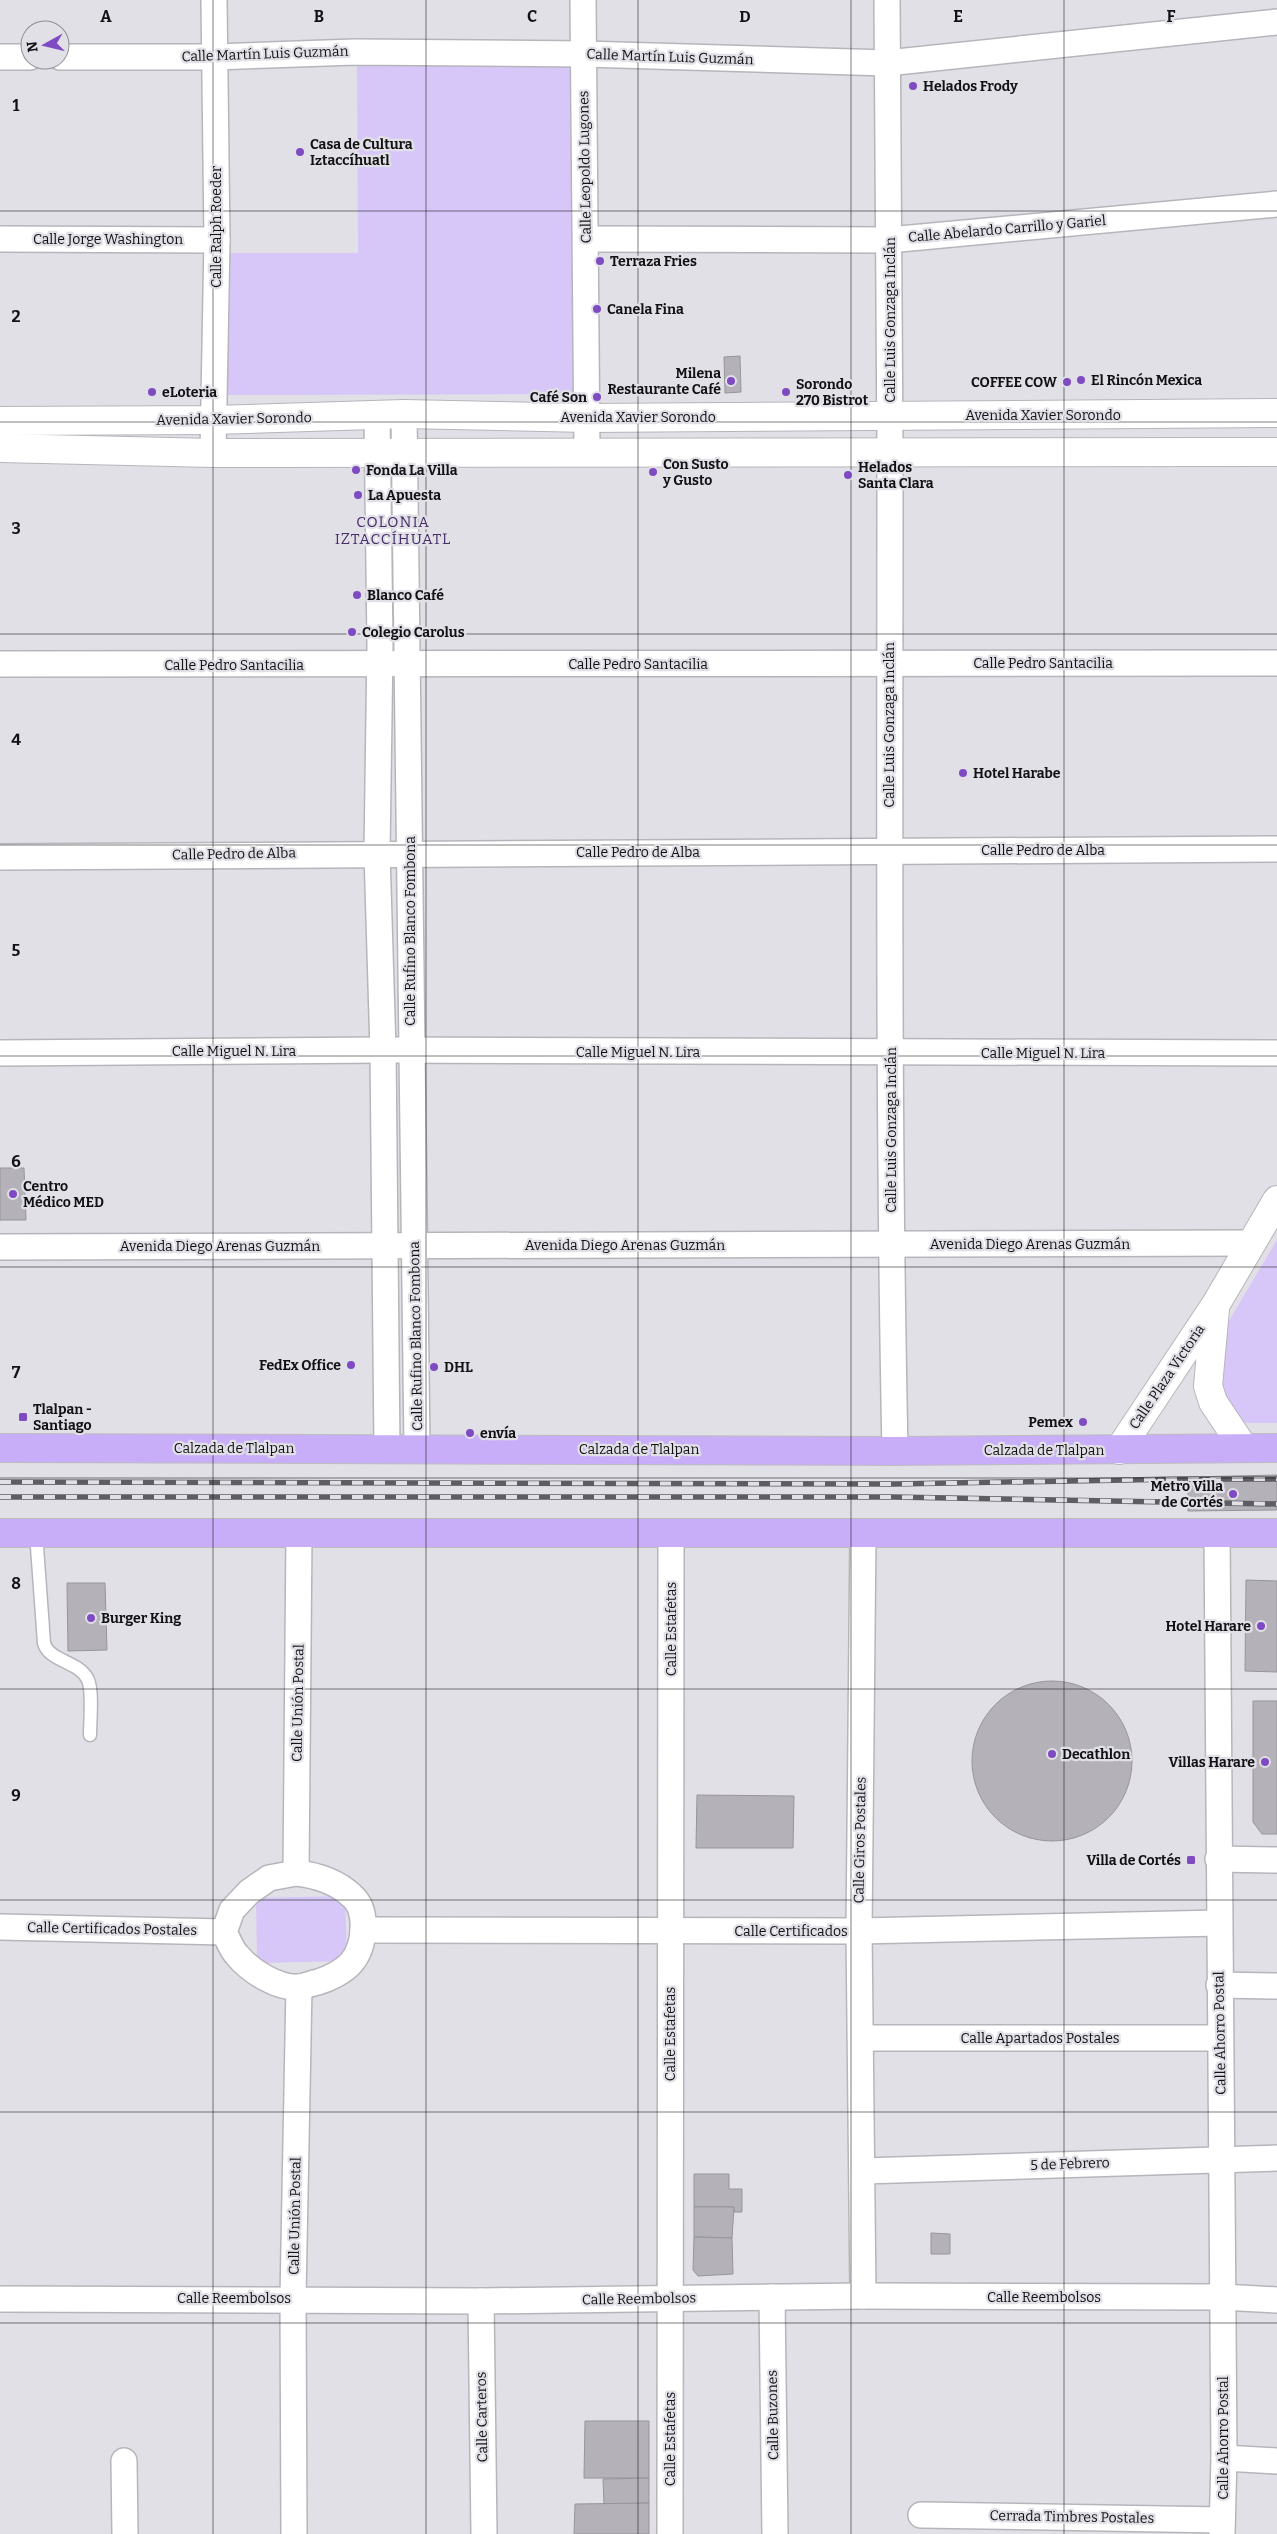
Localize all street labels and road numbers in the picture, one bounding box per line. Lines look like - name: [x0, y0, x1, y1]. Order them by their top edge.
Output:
- street label: Calle Martín Luis Guzmán: [181, 43, 349, 65]
- street label: Calle Martín Luis Guzmán: [586, 46, 754, 68]
- street label: Calle Leopoldo Lugones: [575, 90, 595, 244]
- street label: Calle Ralph Roeder: [208, 166, 225, 288]
- street label: Calle Abelardo Carrillo y Gariel: [907, 212, 1107, 246]
- street label: Calle Jorge Washington: [33, 231, 183, 248]
- street label: Calle Luis Gonzaga Inclán: [882, 237, 899, 403]
- street label: Avenida Xavier Sorondo: [965, 407, 1121, 424]
- street label: Avenida Xavier Sorondo: [156, 409, 312, 429]
- street label: Avenida Xavier Sorondo: [560, 409, 716, 426]
- street label: Calle Luis Gonzaga Inclán: [881, 642, 898, 808]
- street label: Calle Pedro Santacilia: [973, 655, 1113, 672]
- street label: Calle Pedro Santacilia: [568, 656, 708, 673]
- street label: Calle Pedro Santacilia: [164, 657, 304, 674]
- street label: Calle Rufino Blanco Fombona: [402, 836, 419, 1026]
- street label: Calle Pedro de Alba: [981, 842, 1105, 859]
- street label: Calle Pedro de Alba: [172, 844, 296, 864]
- street label: Calle Pedro de Alba: [576, 844, 700, 861]
- street label: Calle Miguel N. Lira: [172, 1043, 297, 1060]
- street label: Calle Miguel N. Lira: [576, 1044, 701, 1061]
- street label: Calle Miguel N. Lira: [981, 1045, 1106, 1062]
- street label: Calle Luis Gonzaga Inclán: [883, 1047, 900, 1213]
- street label: Avenida Diego Arenas Guzmán: [930, 1236, 1130, 1253]
- street label: Avenida Diego Arenas Guzmán: [525, 1237, 725, 1254]
- street label: Avenida Diego Arenas Guzmán: [120, 1238, 320, 1255]
- street label: Calle Rufino Blanco Fombona: [406, 1241, 426, 1431]
- street label: Calle Plaza Victoria: [1126, 1321, 1209, 1433]
- street label: Calzada de Tlalpan: [174, 1440, 294, 1457]
- street label: Calzada de Tlalpan: [579, 1441, 699, 1458]
- street label: Calzada de Tlalpan: [984, 1442, 1104, 1459]
- street label: Calle Estafetas: [663, 1582, 680, 1676]
- street label: Calle Unión Postal: [288, 1644, 308, 1762]
- street label: Calle Giros Postales: [850, 1777, 870, 1903]
- street label: Calle Certificados Postales: [27, 1919, 197, 1939]
- street label: Calle Certificados: [734, 1923, 848, 1940]
- street label: Calle Ahorro Postal: [1210, 1971, 1230, 2095]
- street label: Calle Estafetas: [662, 1987, 679, 2081]
- street label: Calle Apartados Postales: [960, 2030, 1120, 2047]
- street label: 5 de Febrero: [1030, 2154, 1110, 2174]
- street label: Calle Unión Postal: [285, 2157, 305, 2275]
- street label: Calle Reembolsos: [987, 2289, 1101, 2306]
- street label: Calle Reembolsos: [177, 2290, 291, 2307]
- street label: Calle Reembolsos: [582, 2290, 696, 2308]
- street label: Calle Buzones: [764, 2370, 782, 2460]
- street label: Calle Carteros: [473, 2372, 491, 2462]
- street label: Calle Ahorro Postal: [1215, 2376, 1232, 2500]
- street label: Calle Estafetas: [662, 2392, 679, 2486]
- street label: Cerrada Timbres Postales: [990, 2507, 1154, 2527]

